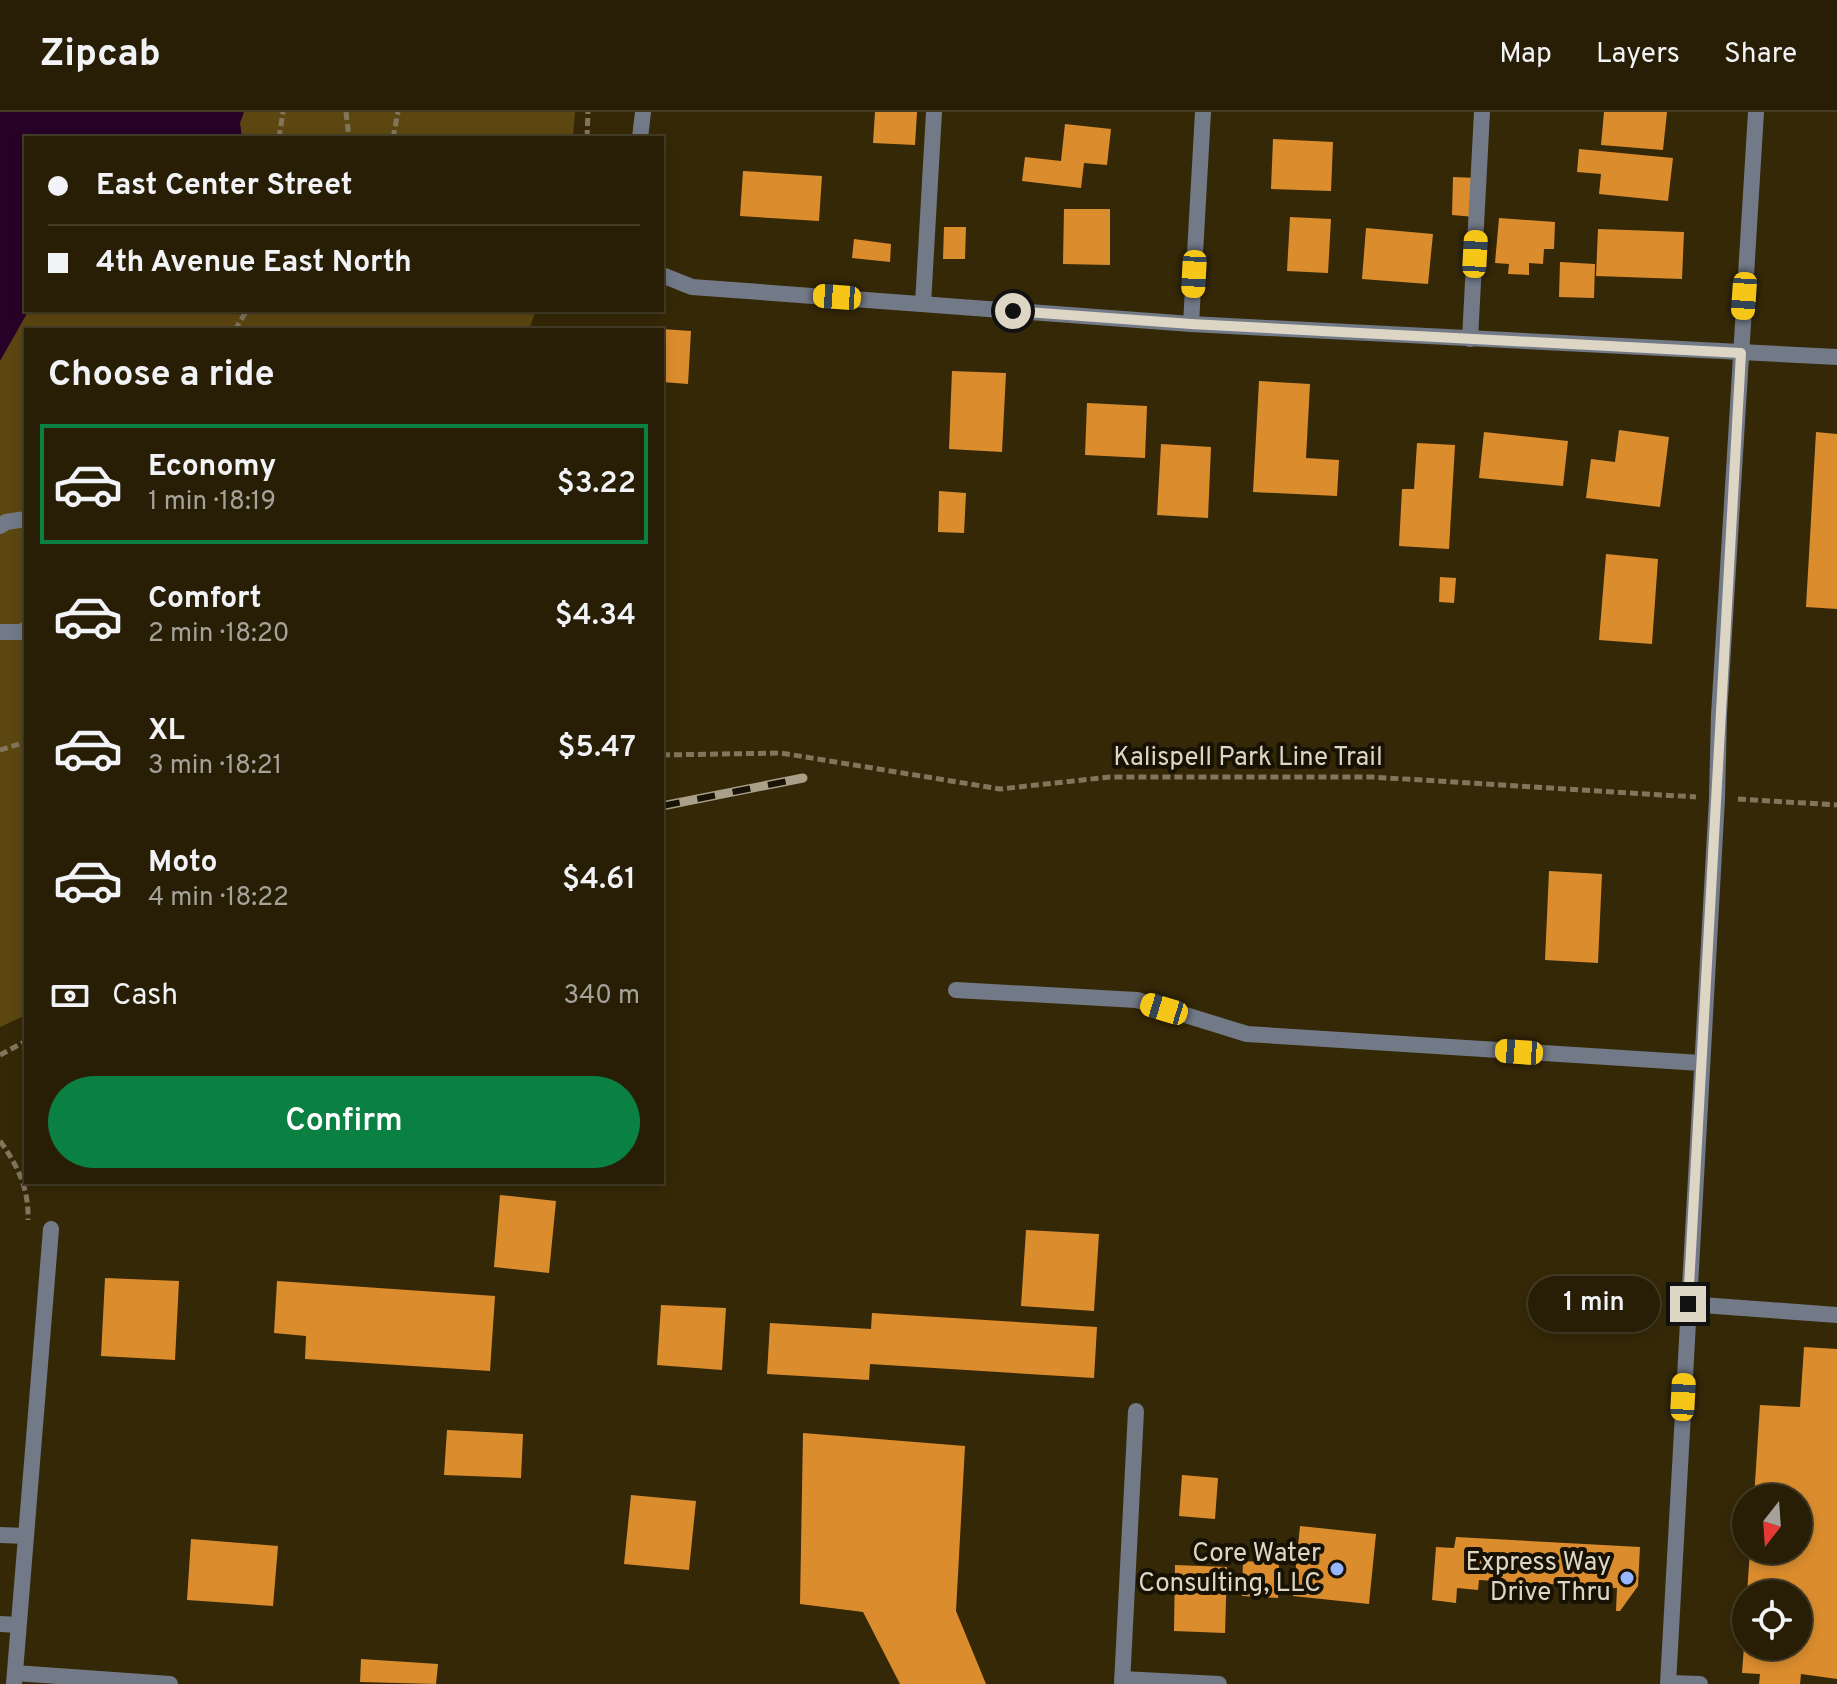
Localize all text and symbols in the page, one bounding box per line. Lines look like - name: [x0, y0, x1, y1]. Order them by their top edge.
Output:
- text: Zipcab: [40, 31, 161, 80]
- text: Map: [1499, 37, 1552, 73]
- text: Layers: [1596, 37, 1680, 73]
- text: Share: [1724, 37, 1797, 73]
- text: East Center Street: [96, 168, 352, 205]
- car: [1462, 229, 1488, 279]
- text: 4th Avenue East North: [96, 245, 412, 282]
- car: [1181, 249, 1207, 299]
- car: [1730, 271, 1758, 321]
- car: [812, 283, 862, 311]
- route start: [995, 293, 1031, 329]
- text: Choose a ride: [48, 353, 274, 399]
- icon: car: [52, 448, 124, 520]
- text: Economy: [148, 449, 276, 486]
- text: $3.22: [557, 466, 636, 503]
- text: 1 min · 18:19: [148, 486, 276, 519]
- icon: car: [52, 580, 124, 652]
- text: Comfort: [148, 581, 261, 618]
- text: $4.34: [555, 598, 636, 635]
- text: 2 min · 18:20: [148, 618, 290, 651]
- icon: car: [52, 712, 124, 784]
- text: XL: [148, 713, 185, 750]
- text: $5.47: [558, 730, 636, 767]
- street label: Kalispell Park Line Trail: [1113, 742, 1383, 775]
- text: 3 min · 18:21: [148, 750, 282, 783]
- icon: car: [52, 844, 124, 916]
- text: Moto: [148, 845, 218, 882]
- text: $4.61: [562, 862, 636, 899]
- text: 4 min · 18:22: [148, 882, 289, 915]
- icon: cash: [48, 974, 92, 1018]
- text: Cash: [112, 978, 178, 1015]
- text: 340 m: [563, 980, 640, 1013]
- car: [1138, 991, 1190, 1027]
- car: [1494, 1038, 1544, 1066]
- button: Confirm: [48, 1076, 640, 1168]
- callout: 1 min: [1528, 1276, 1660, 1332]
- route end: [1670, 1286, 1706, 1322]
- text: 1 min: [1563, 1287, 1625, 1320]
- car: [1670, 1372, 1696, 1422]
- north arrow: [1732, 1484, 1812, 1564]
- map controls: [1732, 1484, 1812, 1660]
- place label: Core Water Consulting, LLC: [1138, 1538, 1321, 1601]
- place label: Express Way Drive Thru: [1466, 1547, 1611, 1610]
- marker: Core Water Consulting, LLC: [1328, 1560, 1346, 1578]
- marker: Express Way Drive Thru: [1618, 1569, 1636, 1587]
- button: locate: [1732, 1580, 1812, 1660]

